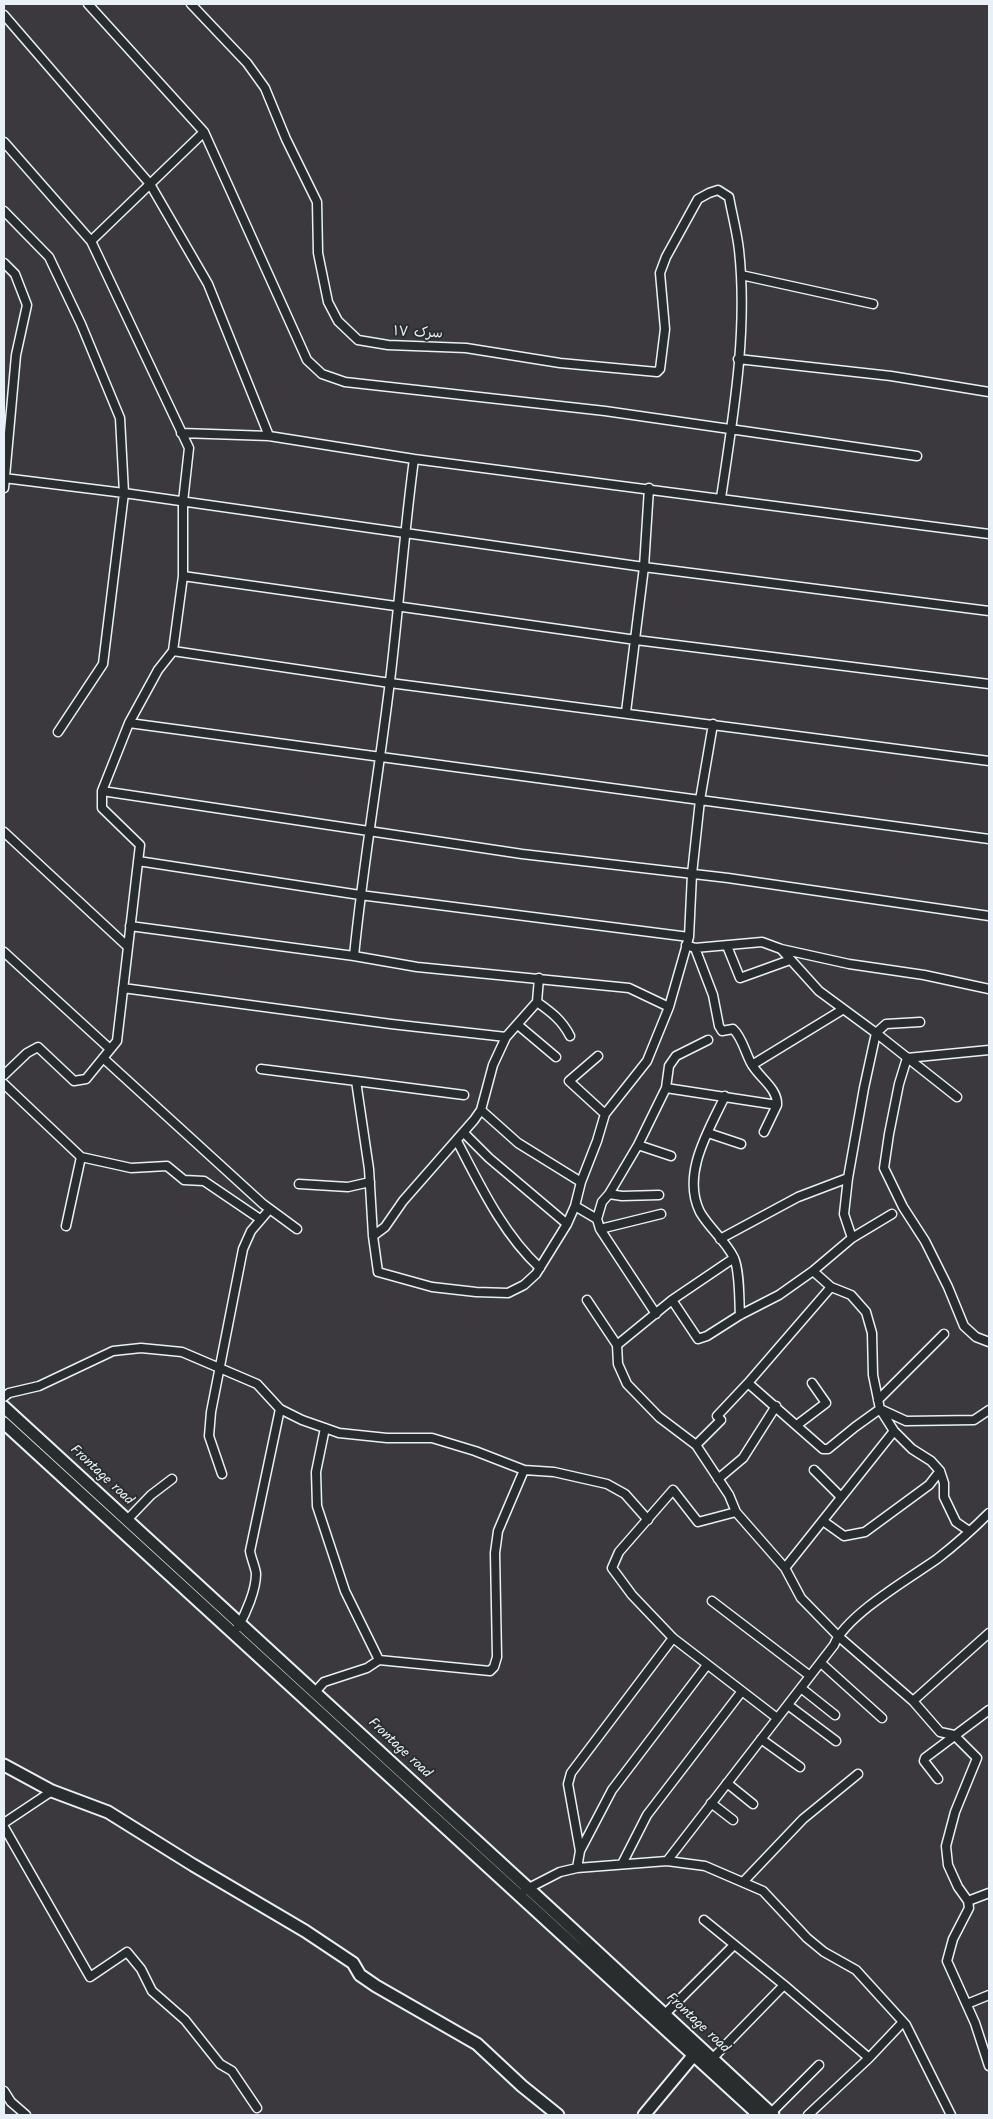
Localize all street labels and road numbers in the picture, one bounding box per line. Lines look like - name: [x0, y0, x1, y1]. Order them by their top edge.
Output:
- street label: سرک ۱۷: [393, 324, 443, 344]
- street label: Frontage road: [66, 1442, 136, 1510]
- street label: Frontage road: [364, 1715, 434, 1783]
- street label: Frontage road: [662, 1990, 732, 2058]

